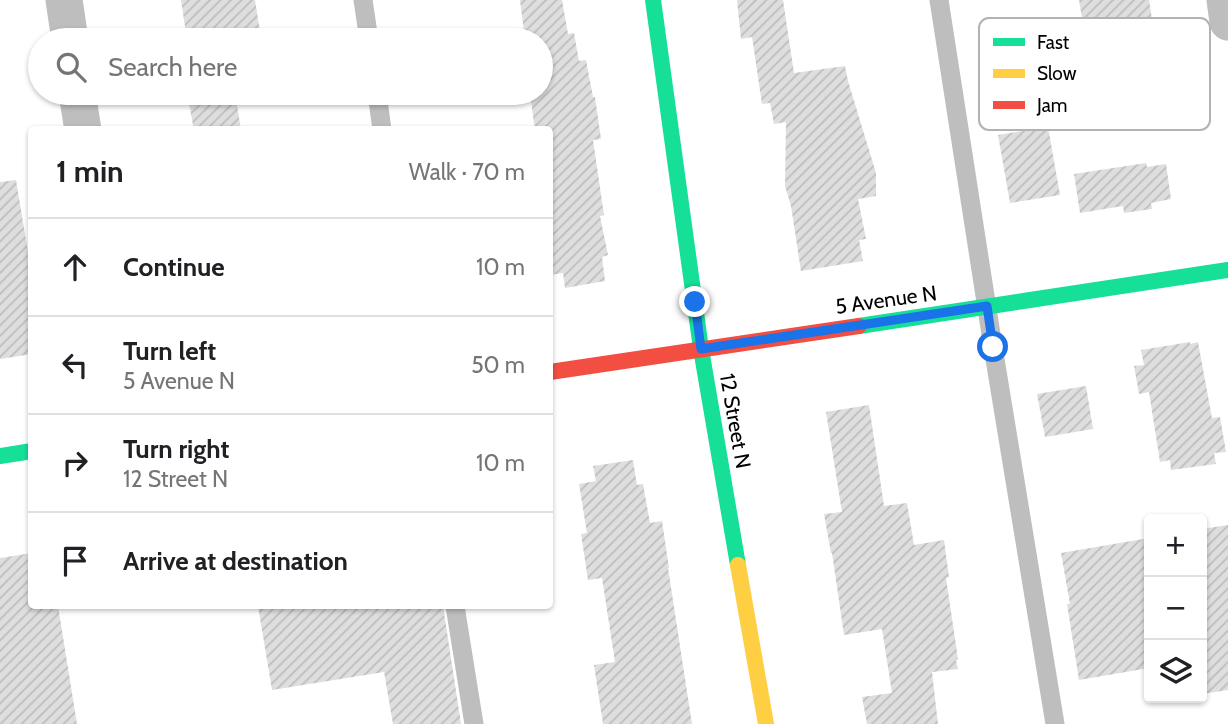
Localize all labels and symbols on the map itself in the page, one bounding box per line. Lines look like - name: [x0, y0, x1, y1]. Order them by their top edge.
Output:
- legend: [979, 18, 1210, 130]
- text: Fast: [1037, 31, 1070, 54]
- text: Slow: [1037, 62, 1077, 85]
- text: Jam: [1036, 94, 1067, 117]
- street label: 5 Avenue N: [834, 280, 938, 319]
- route end: [679, 286, 710, 317]
- route start: [977, 331, 1008, 362]
- street label: 12 Street N: [715, 371, 756, 470]

